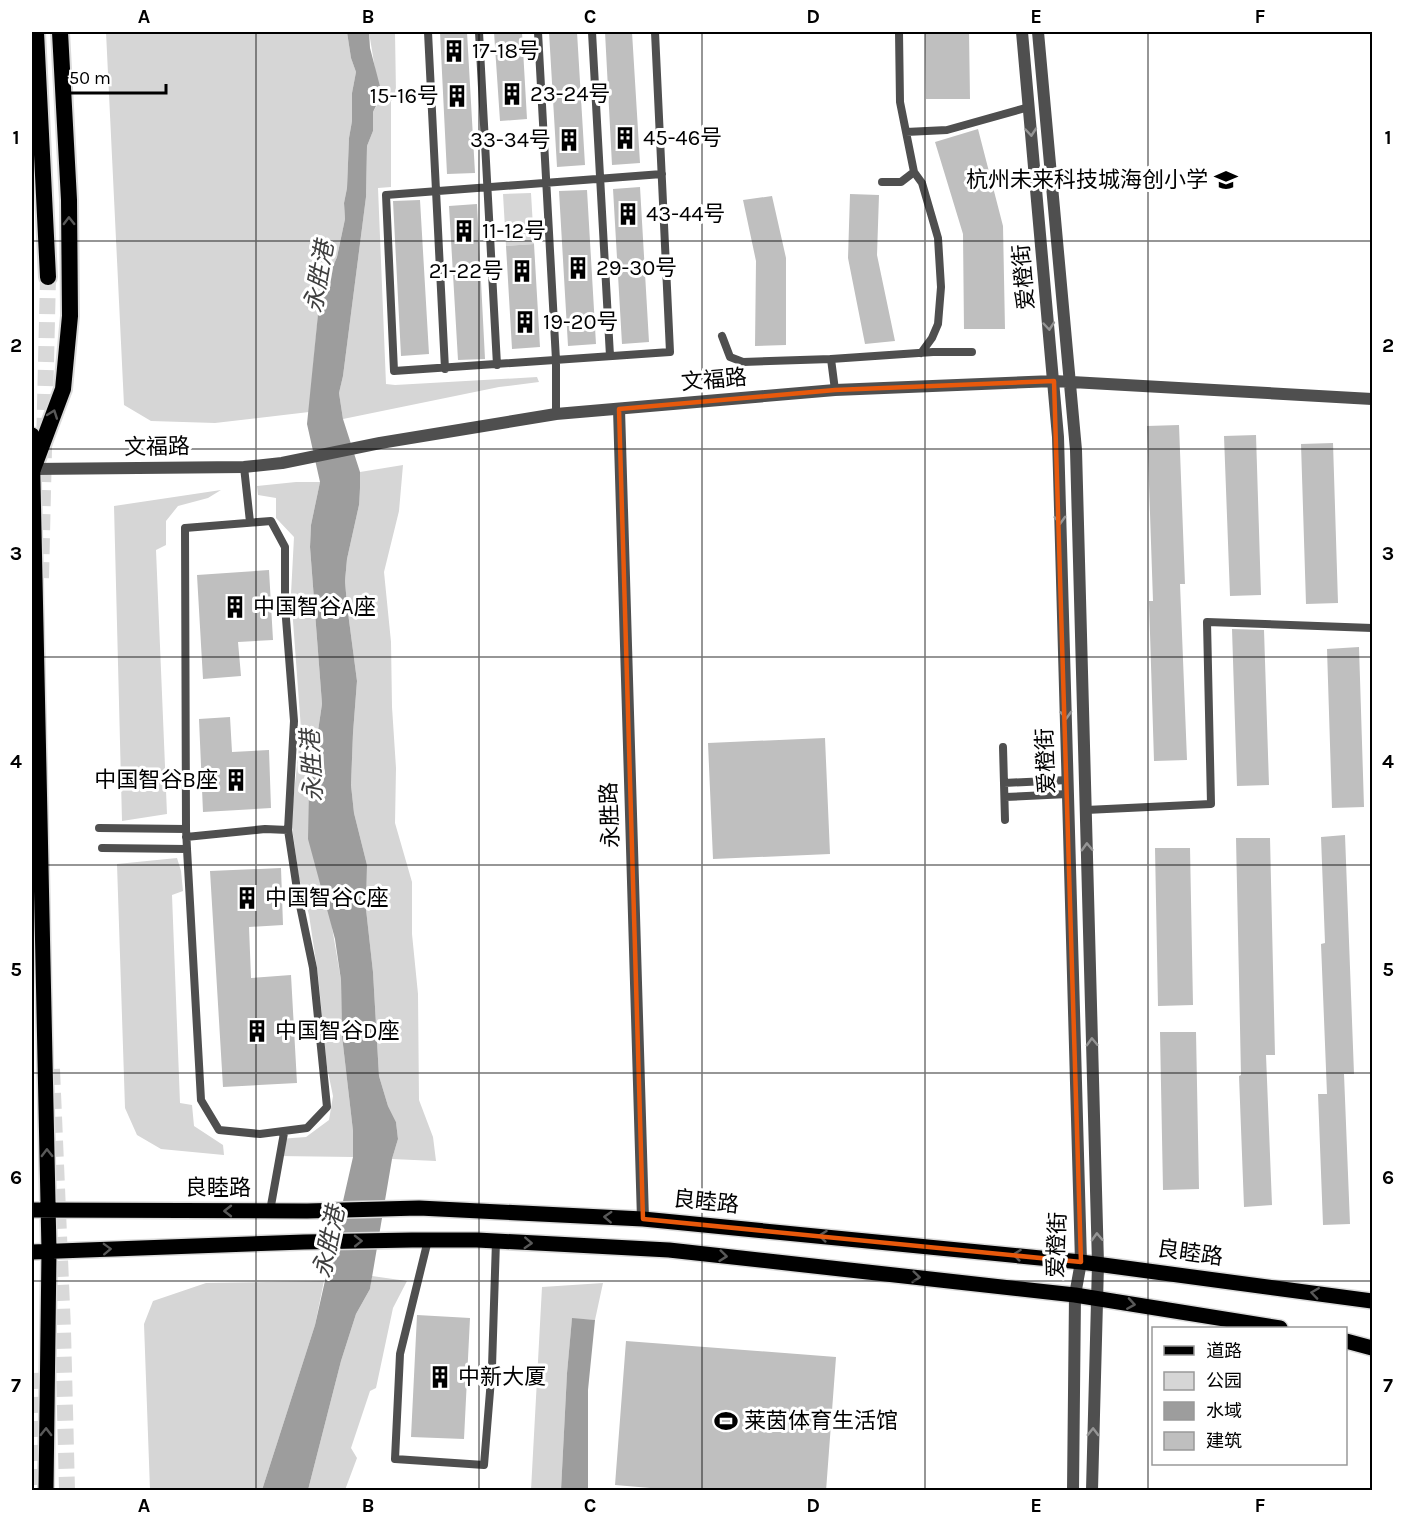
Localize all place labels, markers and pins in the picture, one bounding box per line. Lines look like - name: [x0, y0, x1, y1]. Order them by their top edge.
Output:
- building icon: 17-18号: [441, 38, 467, 64]
- place label: 17-18号: [472, 38, 540, 64]
- building icon: 23-24号: [499, 81, 525, 107]
- place label: 23-24号: [530, 81, 610, 107]
- place label: 15-16号: [370, 83, 439, 109]
- building icon: 15-16号: [444, 83, 470, 109]
- building icon: 45-46号: [612, 125, 638, 151]
- place label: 45-46号: [643, 125, 722, 151]
- place label: 33-34号: [470, 127, 551, 153]
- building icon: 33-34号: [556, 127, 582, 153]
- place label: 杭州未来科技城海创小学: [966, 167, 1208, 193]
- school or university icon: 杭州未来科技城海创小学: [1213, 167, 1239, 193]
- building icon: 43-44号: [615, 201, 641, 227]
- place label: 43-44号: [646, 201, 726, 227]
- building icon: 11-12号: [451, 218, 477, 244]
- place label: 11-12号: [482, 218, 546, 244]
- building icon: 29-30号: [565, 255, 591, 281]
- place label: 29-30号: [596, 255, 677, 281]
- place label: 21-22号: [429, 258, 504, 284]
- building icon: 21-22号: [509, 258, 535, 284]
- building icon: 19-20号: [512, 309, 538, 335]
- place label: 19-20号: [543, 309, 619, 335]
- building icon: 中国智谷A座: [222, 594, 248, 620]
- place label: 中国智谷A座: [253, 594, 376, 620]
- place label: 中国智谷B座: [94, 767, 218, 793]
- building icon: 中国智谷B座: [223, 767, 249, 793]
- building icon: 中国智谷C座: [234, 885, 260, 911]
- place label: 中国智谷C座: [265, 885, 389, 911]
- building icon: 中国智谷D座: [244, 1018, 270, 1044]
- place label: 中国智谷D座: [275, 1018, 400, 1044]
- building icon: 中新大厦: [427, 1364, 453, 1390]
- place label: 中新大厦: [458, 1364, 546, 1390]
- sports icon: 莱茵体育生活馆: [713, 1408, 739, 1434]
- place label: 莱茵体育生活馆: [744, 1408, 898, 1434]

